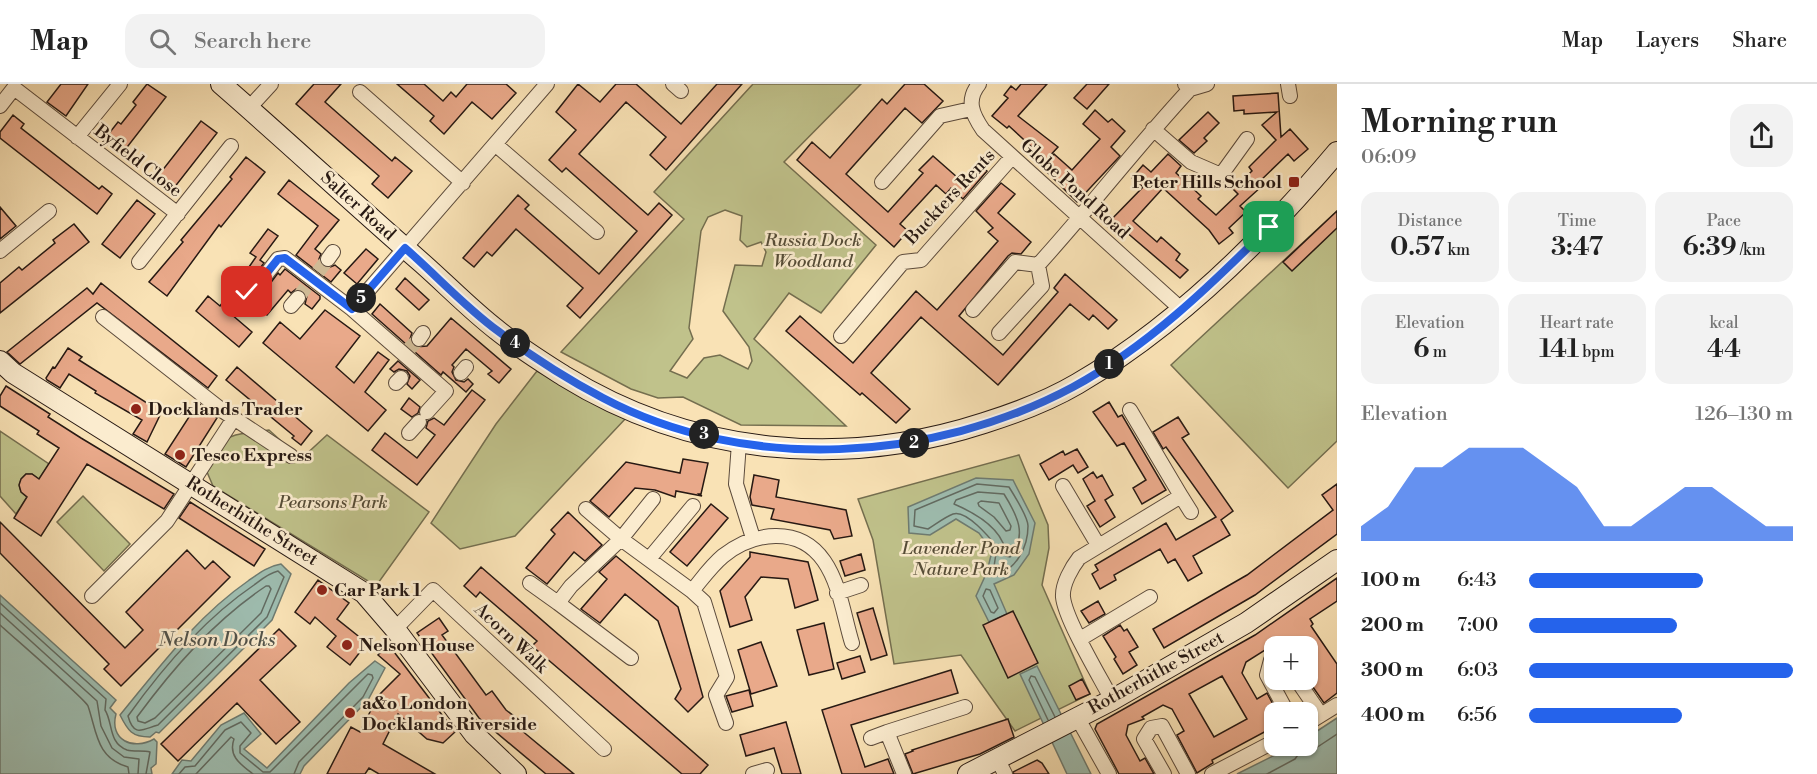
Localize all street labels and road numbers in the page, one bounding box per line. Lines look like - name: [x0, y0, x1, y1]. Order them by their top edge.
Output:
- street label: Byfield Close: [89, 119, 187, 202]
- street label: Globe Pond Road: [1016, 134, 1135, 245]
- street label: Buckters Rents: [899, 144, 1000, 250]
- street label: Salter Road: [316, 166, 401, 246]
- street label: Rotherhithe Street: [182, 471, 323, 571]
- street label: Acorn Walk: [469, 597, 554, 679]
- street label: Rotherhithe Street: [1084, 626, 1228, 720]

